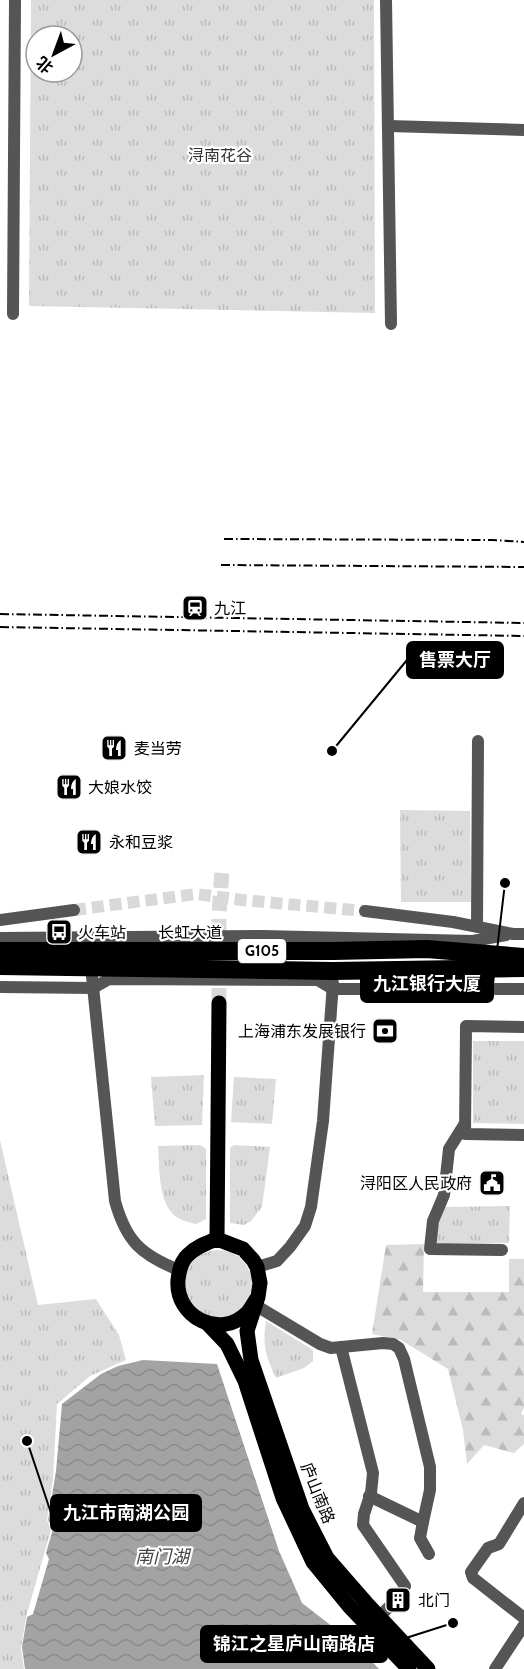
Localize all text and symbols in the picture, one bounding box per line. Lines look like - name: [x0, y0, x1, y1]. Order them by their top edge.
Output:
- north arrow: [24, 24, 84, 84]
- text: 北: [32, 53, 57, 77]
- park label: 浔南花谷: [188, 146, 252, 165]
- station icon: 九江: [180, 593, 210, 623]
- place label: 九江: [214, 599, 246, 618]
- callout: 售票大厅: [407, 642, 503, 678]
- text: 售票大厅: [419, 649, 491, 671]
- restaurant icon: 麦当劳: [99, 733, 129, 763]
- place label: 麦当劳: [134, 739, 182, 758]
- restaurant icon: 大娘水饺: [54, 772, 84, 802]
- place label: 大娘水饺: [88, 778, 152, 797]
- restaurant icon: 永和豆浆: [74, 827, 104, 857]
- place label: 永和豆浆: [109, 833, 173, 852]
- bus stop icon: 火车站: [44, 917, 74, 947]
- place label: 火车站: [78, 923, 126, 942]
- street label: 长虹大道: [158, 923, 222, 942]
- road number: G105: [238, 939, 286, 963]
- callout: 九江银行大厦: [361, 966, 493, 1002]
- text: 九江银行大厦: [373, 973, 481, 995]
- bank icon: 上海浦东发展银行: [370, 1016, 400, 1046]
- place label: 上海浦东发展银行: [238, 1022, 366, 1041]
- public building icon: 浔阳区人民政府: [477, 1168, 507, 1198]
- place label: 浔阳区人民政府: [360, 1174, 472, 1193]
- street label: 庐山南路: [297, 1460, 338, 1526]
- callout: 九江市南湖公园: [51, 1495, 201, 1531]
- text: 九江市南湖公园: [63, 1502, 189, 1524]
- water label: 南门湖: [135, 1546, 192, 1568]
- building icon: 北门: [383, 1585, 413, 1615]
- place label: 北门: [418, 1591, 450, 1610]
- callout: 锦江之星庐山南路店: [201, 1626, 387, 1662]
- text: 锦江之星庐山南路店: [213, 1633, 375, 1655]

